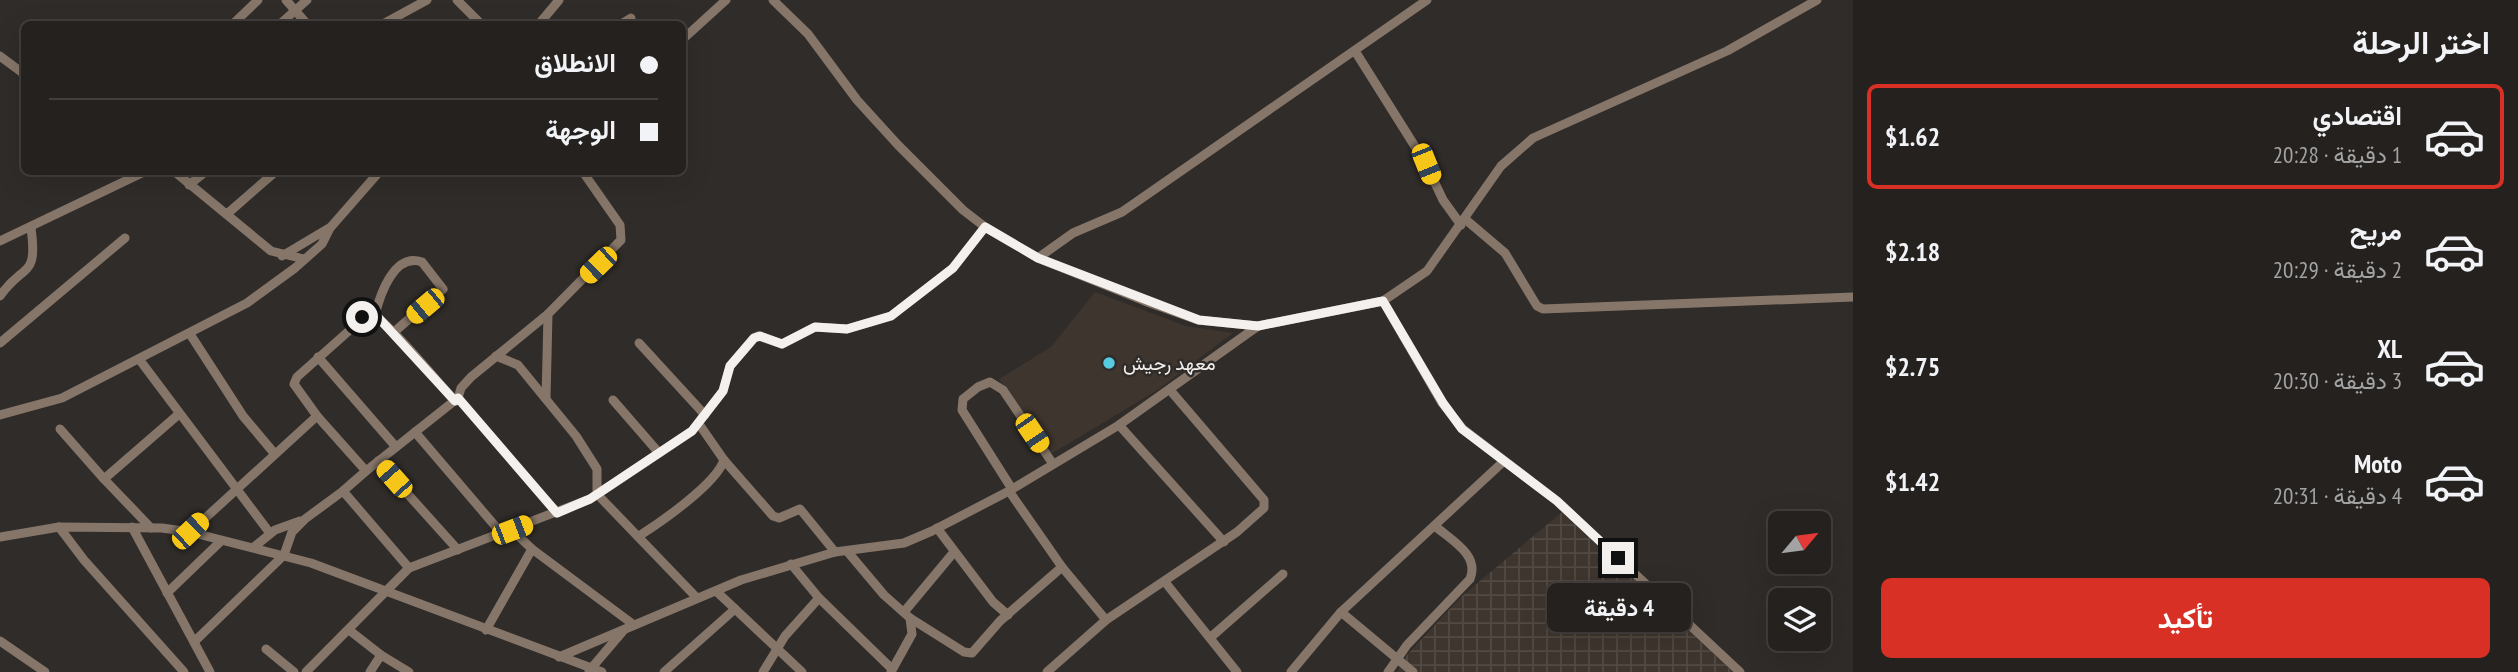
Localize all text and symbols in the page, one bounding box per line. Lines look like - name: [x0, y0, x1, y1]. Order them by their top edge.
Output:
- text: اختر الرحلة: [2352, 21, 2490, 63]
- text: الانطلاق: [534, 46, 616, 79]
- text: اقتصادي: [2313, 99, 2402, 132]
- icon: car: [2423, 105, 2486, 168]
- text: الوجهة: [545, 113, 616, 146]
- text: $1.62: [1885, 120, 1940, 153]
- text: 1 دقيقة · 20:28: [2273, 140, 2402, 169]
- car: [1409, 141, 1444, 187]
- text: مريح: [2350, 214, 2402, 247]
- icon: car: [2423, 220, 2486, 283]
- text: $2.18: [1885, 235, 1940, 268]
- car: [576, 243, 621, 287]
- text: 2 دقيقة · 20:29: [2273, 255, 2402, 284]
- car: [403, 284, 448, 328]
- route start: [346, 301, 378, 333]
- text: XL: [2377, 332, 2402, 365]
- icon: car: [2423, 335, 2486, 398]
- text: $2.75: [1885, 350, 1940, 383]
- place label: معهد رجيش: [1123, 351, 1216, 375]
- marker: معهد رجيش: [1101, 355, 1117, 371]
- text: 3 دقيقة · 20:30: [2273, 366, 2402, 395]
- car: [1012, 410, 1053, 456]
- text: Moto: [2354, 447, 2402, 480]
- icon: car: [2423, 450, 2486, 513]
- car: [373, 456, 416, 502]
- text: $1.42: [1885, 465, 1940, 498]
- text: 4 دقيقة · 20:31: [2273, 481, 2402, 510]
- car: [168, 509, 213, 553]
- north arrow: [1768, 511, 1830, 574]
- map controls: [1768, 511, 1831, 651]
- car: [489, 513, 536, 547]
- route end: [1602, 542, 1634, 574]
- button: تأكيد: [1881, 578, 2490, 658]
- callout: 4 دقيقة: [1546, 582, 1690, 632]
- button: layers: [1768, 588, 1831, 651]
- text: 4 دقيقة: [1584, 593, 1654, 622]

